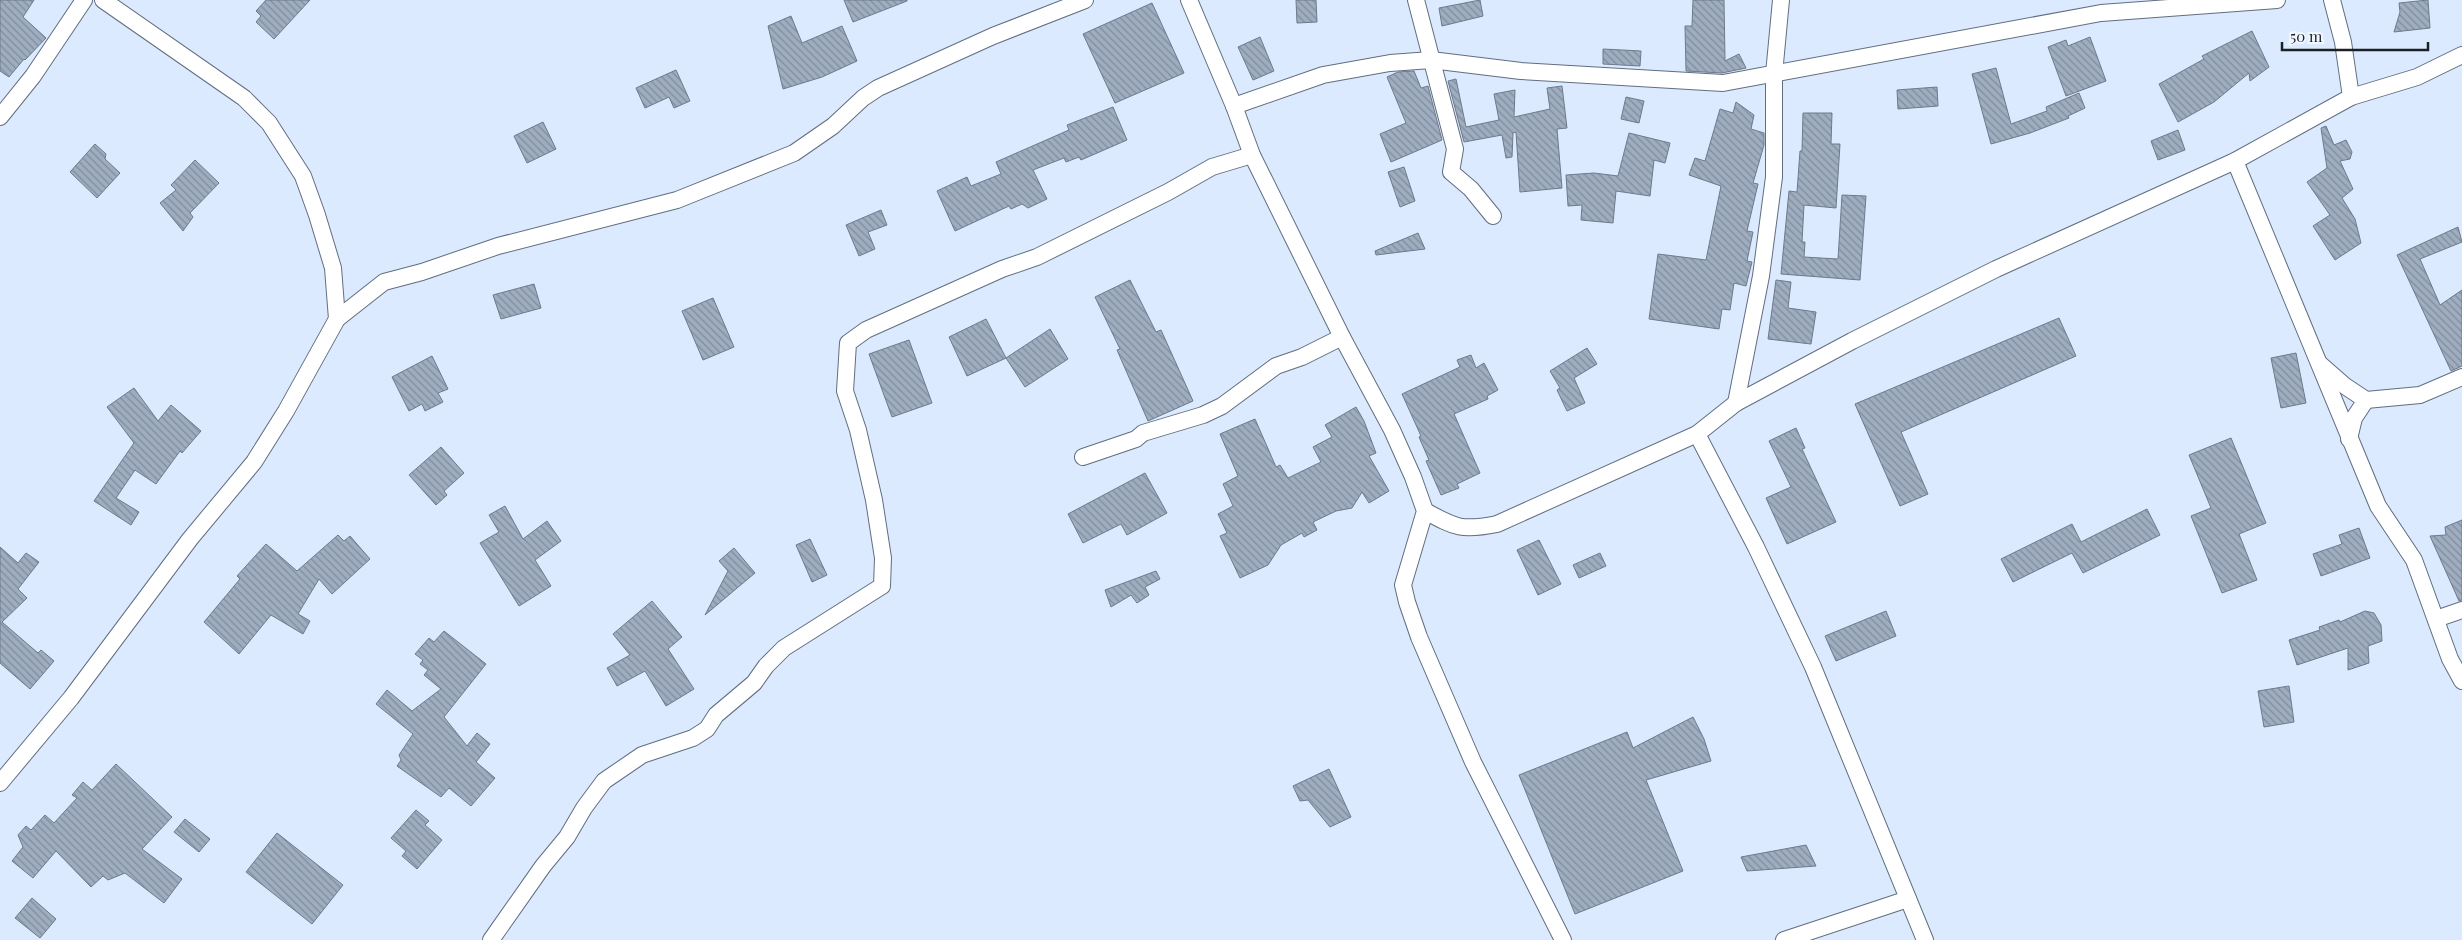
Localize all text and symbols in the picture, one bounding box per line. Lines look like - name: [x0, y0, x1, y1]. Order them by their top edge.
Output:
- scale bar: [2282, 20, 2428, 52]
- text: 50 m: [2290, 26, 2323, 46]

